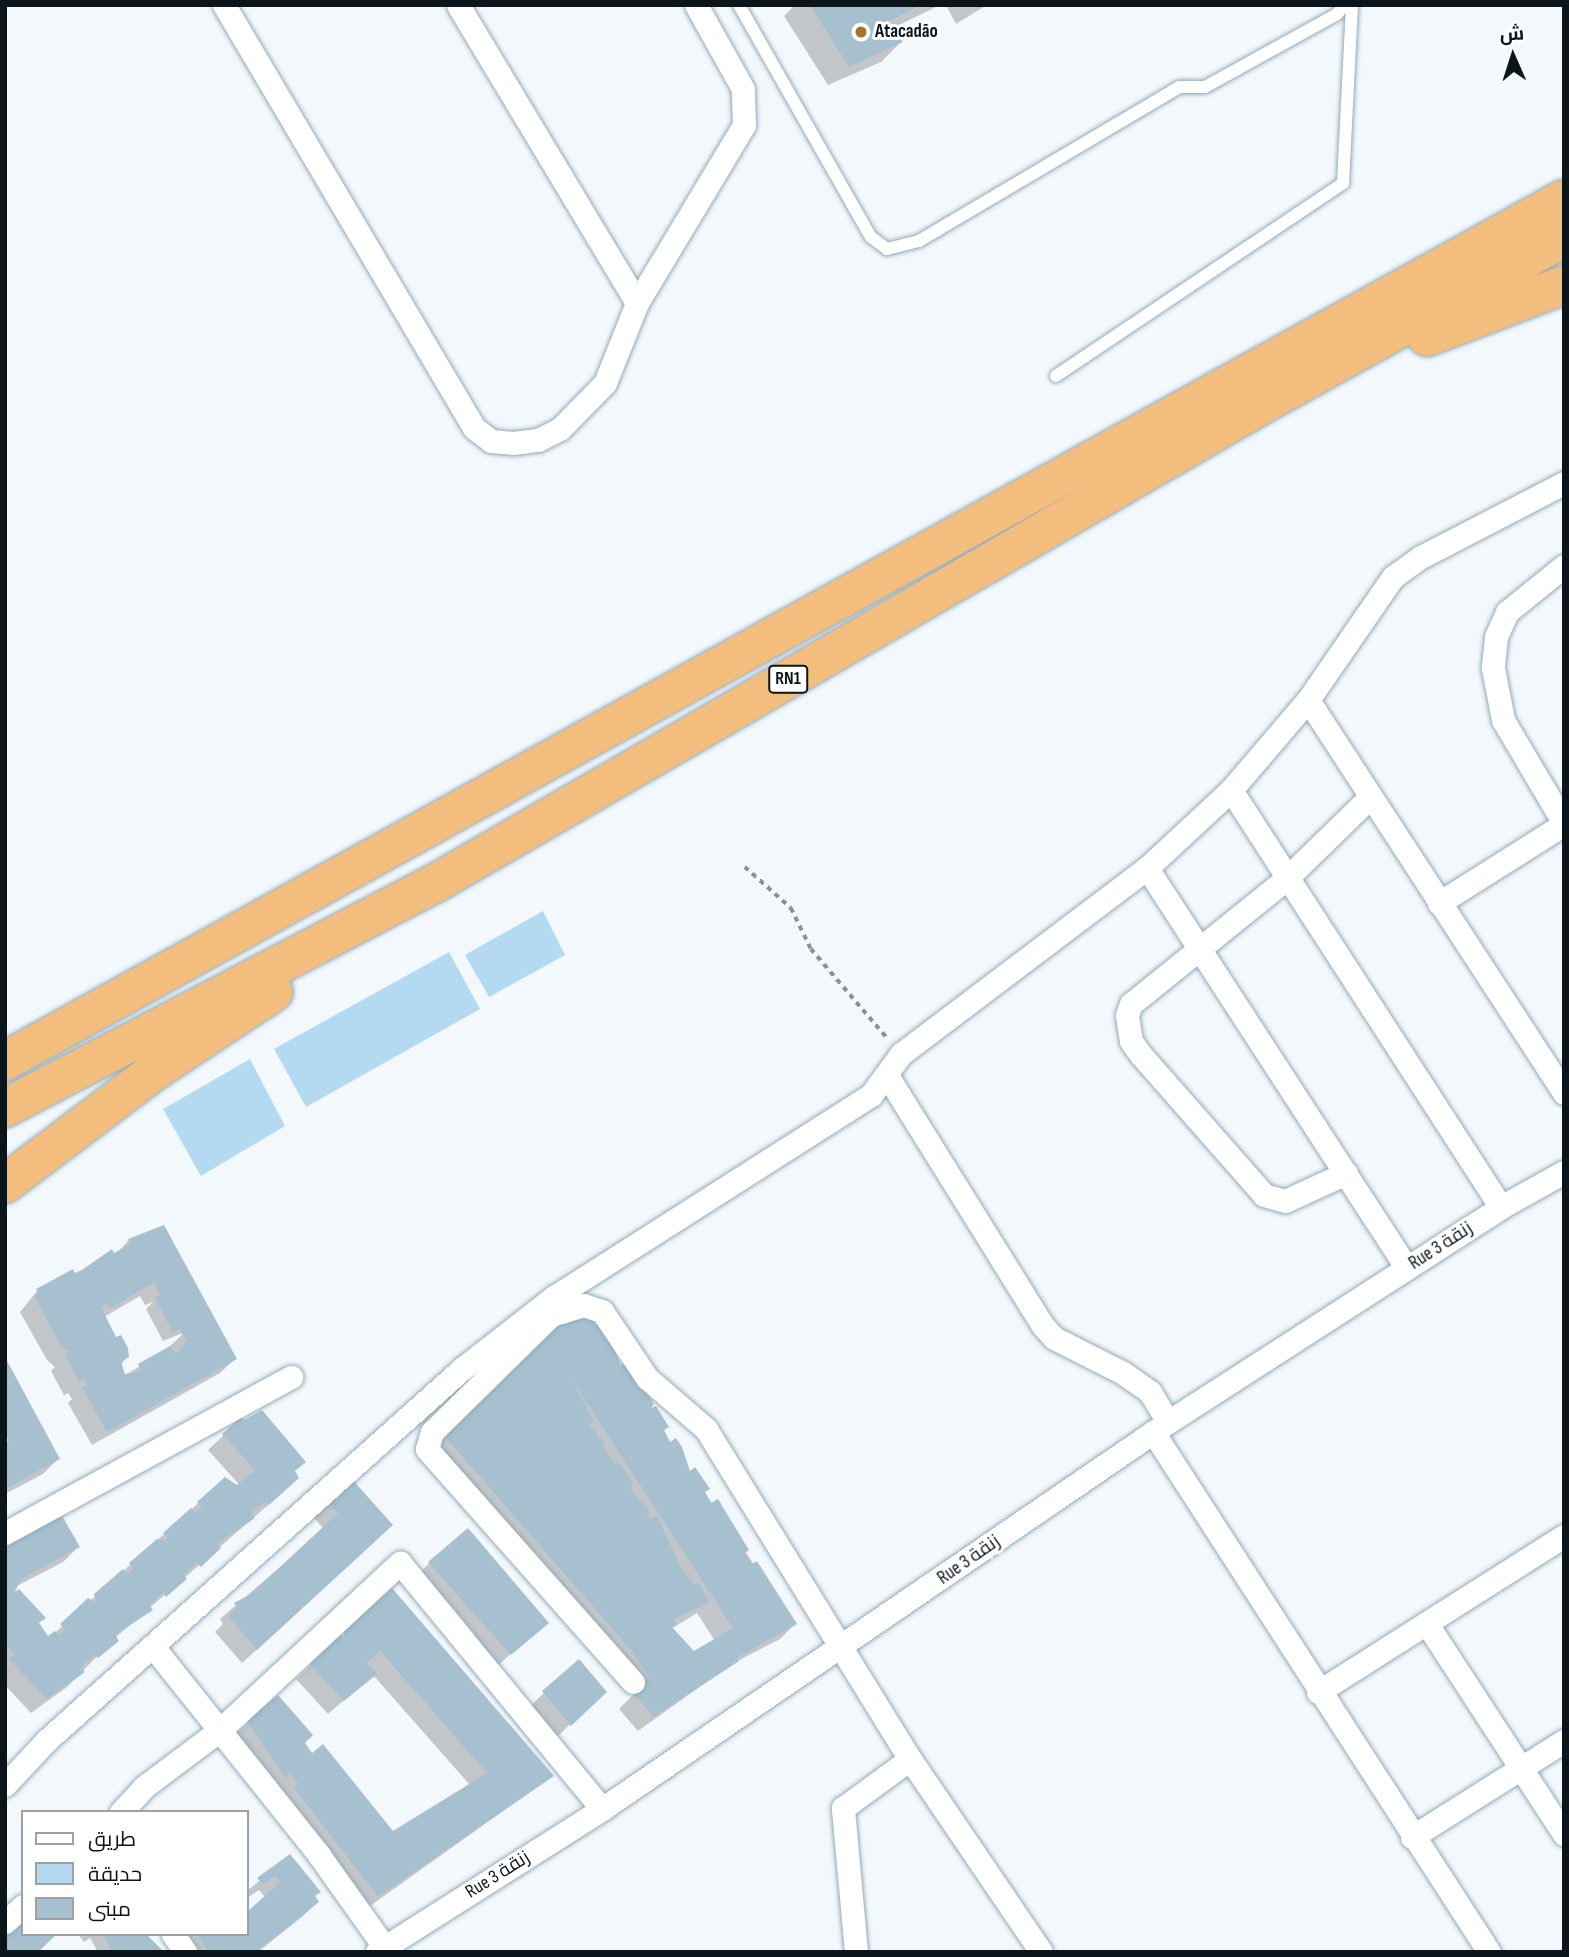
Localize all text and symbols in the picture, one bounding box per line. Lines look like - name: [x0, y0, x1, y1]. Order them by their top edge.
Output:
- place label: Atacadão: [875, 21, 938, 43]
- north arrow: [1478, 21, 1548, 91]
- text: ش: [1499, 22, 1525, 47]
- marker: Atacadão: [853, 24, 869, 40]
- road number: RN1: [767, 664, 809, 694]
- street label: Rue 3 زنقة: [1405, 1217, 1477, 1275]
- street label: Rue 3 زنقة: [933, 1530, 1005, 1590]
- legend: [21, 1810, 248, 1936]
- text: طريق: [88, 1827, 136, 1852]
- street label: Rue 3 زنقة: [462, 1846, 534, 1904]
- text: حديقة: [88, 1862, 142, 1887]
- text: مبنى: [88, 1897, 131, 1922]

